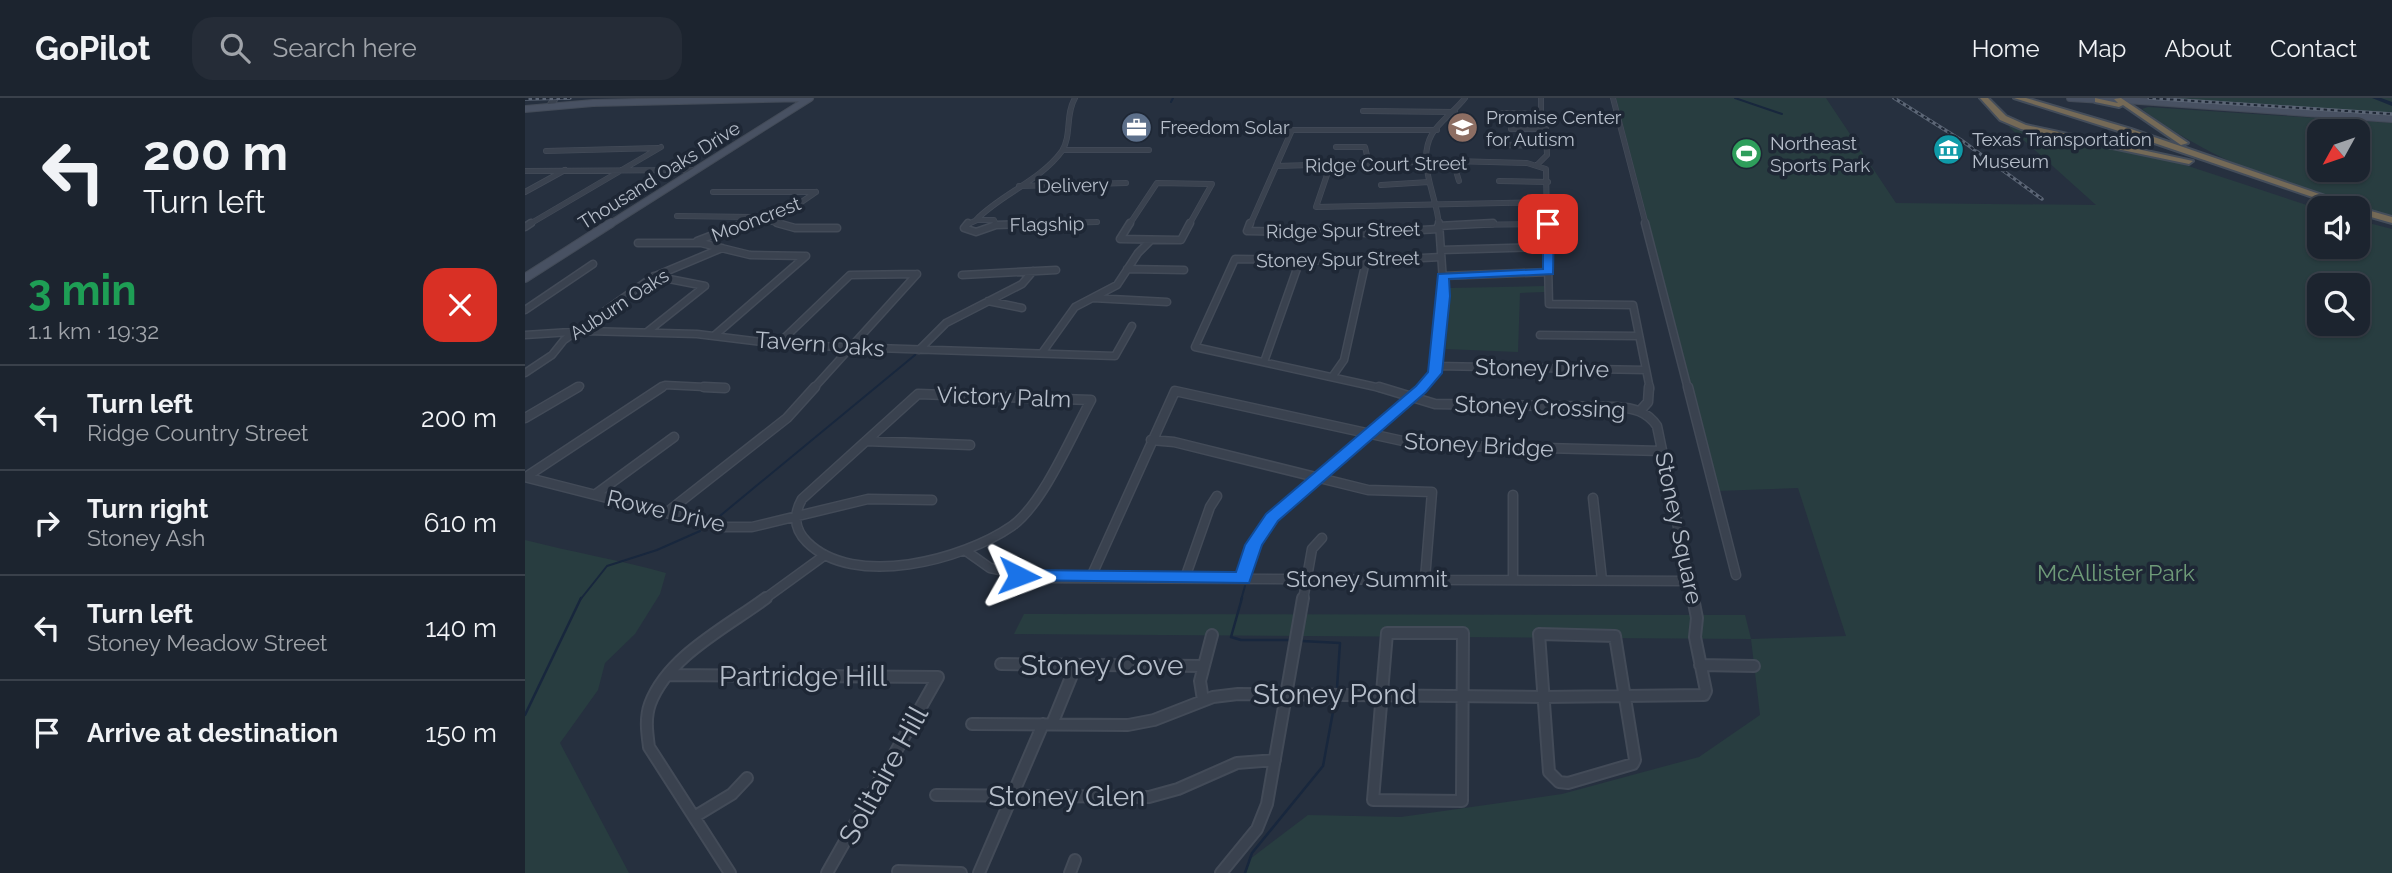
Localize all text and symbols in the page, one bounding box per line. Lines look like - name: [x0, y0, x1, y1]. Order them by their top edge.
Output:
- search box: [192, 17, 682, 80]
- text: GoPilot: [35, 29, 150, 68]
- icon: search: [216, 29, 254, 67]
- text: Search here: [272, 33, 417, 63]
- text: Home: [1972, 34, 2040, 63]
- text: Map: [2078, 34, 2126, 63]
- text: About: [2164, 34, 2232, 63]
- text: Contact: [2270, 34, 2357, 63]
- place label: Promise Center for Autism: [1486, 106, 1622, 150]
- office icon: Freedom Solar: [1120, 110, 1154, 144]
- school or university icon: Promise Center for Autism: [1446, 111, 1480, 145]
- street label: Thousand Oaks Drive: [574, 116, 744, 234]
- place label: Freedom Solar: [1160, 116, 1290, 138]
- north arrow: [2307, 119, 2369, 182]
- map controls: [2307, 119, 2370, 336]
- text: 200 m: [143, 124, 288, 181]
- icon: left: [28, 126, 119, 217]
- place label: Texas Transportation Museum: [1972, 128, 2152, 172]
- place label: Northeast Sports Park: [1770, 132, 1870, 176]
- museum icon: Texas Transportation Museum: [1932, 133, 1966, 167]
- sports icon: Northeast Sports Park: [1730, 137, 1764, 171]
- street label: Ridge Court Street: [1305, 152, 1468, 176]
- street label: Delivery: [1037, 173, 1109, 197]
- text: Turn left: [143, 183, 265, 220]
- street label: Mooncrest: [708, 192, 804, 246]
- pin: [1518, 194, 1578, 254]
- button: sound: [2307, 196, 2370, 259]
- icon: arrive: [1529, 205, 1567, 243]
- street label: Flagship: [1010, 212, 1084, 236]
- street label: Ridge Spur Street: [1266, 218, 1421, 242]
- street label: Stoney Spur Street: [1256, 247, 1421, 271]
- street label: Auburn Oaks: [565, 264, 673, 344]
- text: 3 min: [28, 266, 137, 315]
- button: close: [423, 268, 497, 342]
- button: search: [2307, 273, 2370, 336]
- text: 1.1 km · 19:32: [28, 317, 159, 344]
- street label: Tavern Oaks: [754, 326, 886, 361]
- street label: Stoney Drive: [1475, 353, 1609, 382]
- street label: Victory Palm: [936, 381, 1072, 412]
- text: Turn left: [87, 389, 193, 419]
- street label: Stoney Crossing: [1454, 390, 1626, 423]
- icon: left: [28, 399, 66, 437]
- text: 200 m: [421, 403, 497, 433]
- text: Ridge Country Street: [87, 419, 308, 446]
- street label: Stoney Bridge: [1404, 427, 1554, 462]
- street label: Stoney Square: [1650, 449, 1709, 606]
- street label: Rowe Drive: [604, 484, 728, 537]
- text: Turn right: [87, 494, 208, 524]
- icon: right: [28, 504, 66, 542]
- text: 610 m: [424, 508, 497, 538]
- text: Stoney Ash: [87, 524, 205, 551]
- position arrow: [982, 539, 1056, 613]
- park label: McAllister Park: [2037, 559, 2195, 586]
- street label: Stoney Summit: [1286, 565, 1448, 592]
- text: Turn left: [87, 599, 193, 629]
- icon: left: [28, 609, 66, 647]
- text: 140 m: [425, 613, 497, 643]
- text: Stoney Meadow Street: [87, 629, 328, 656]
- street label: Stoney Cove: [1021, 649, 1183, 682]
- street label: Partridge Hill: [719, 660, 887, 693]
- street label: Stoney Pond: [1253, 678, 1417, 711]
- street label: Solitaire Hill: [832, 700, 935, 850]
- icon: arrive: [28, 714, 66, 752]
- text: Arrive at destination: [87, 718, 338, 748]
- text: 150 m: [425, 718, 497, 748]
- street label: Stoney Glen: [989, 780, 1145, 813]

